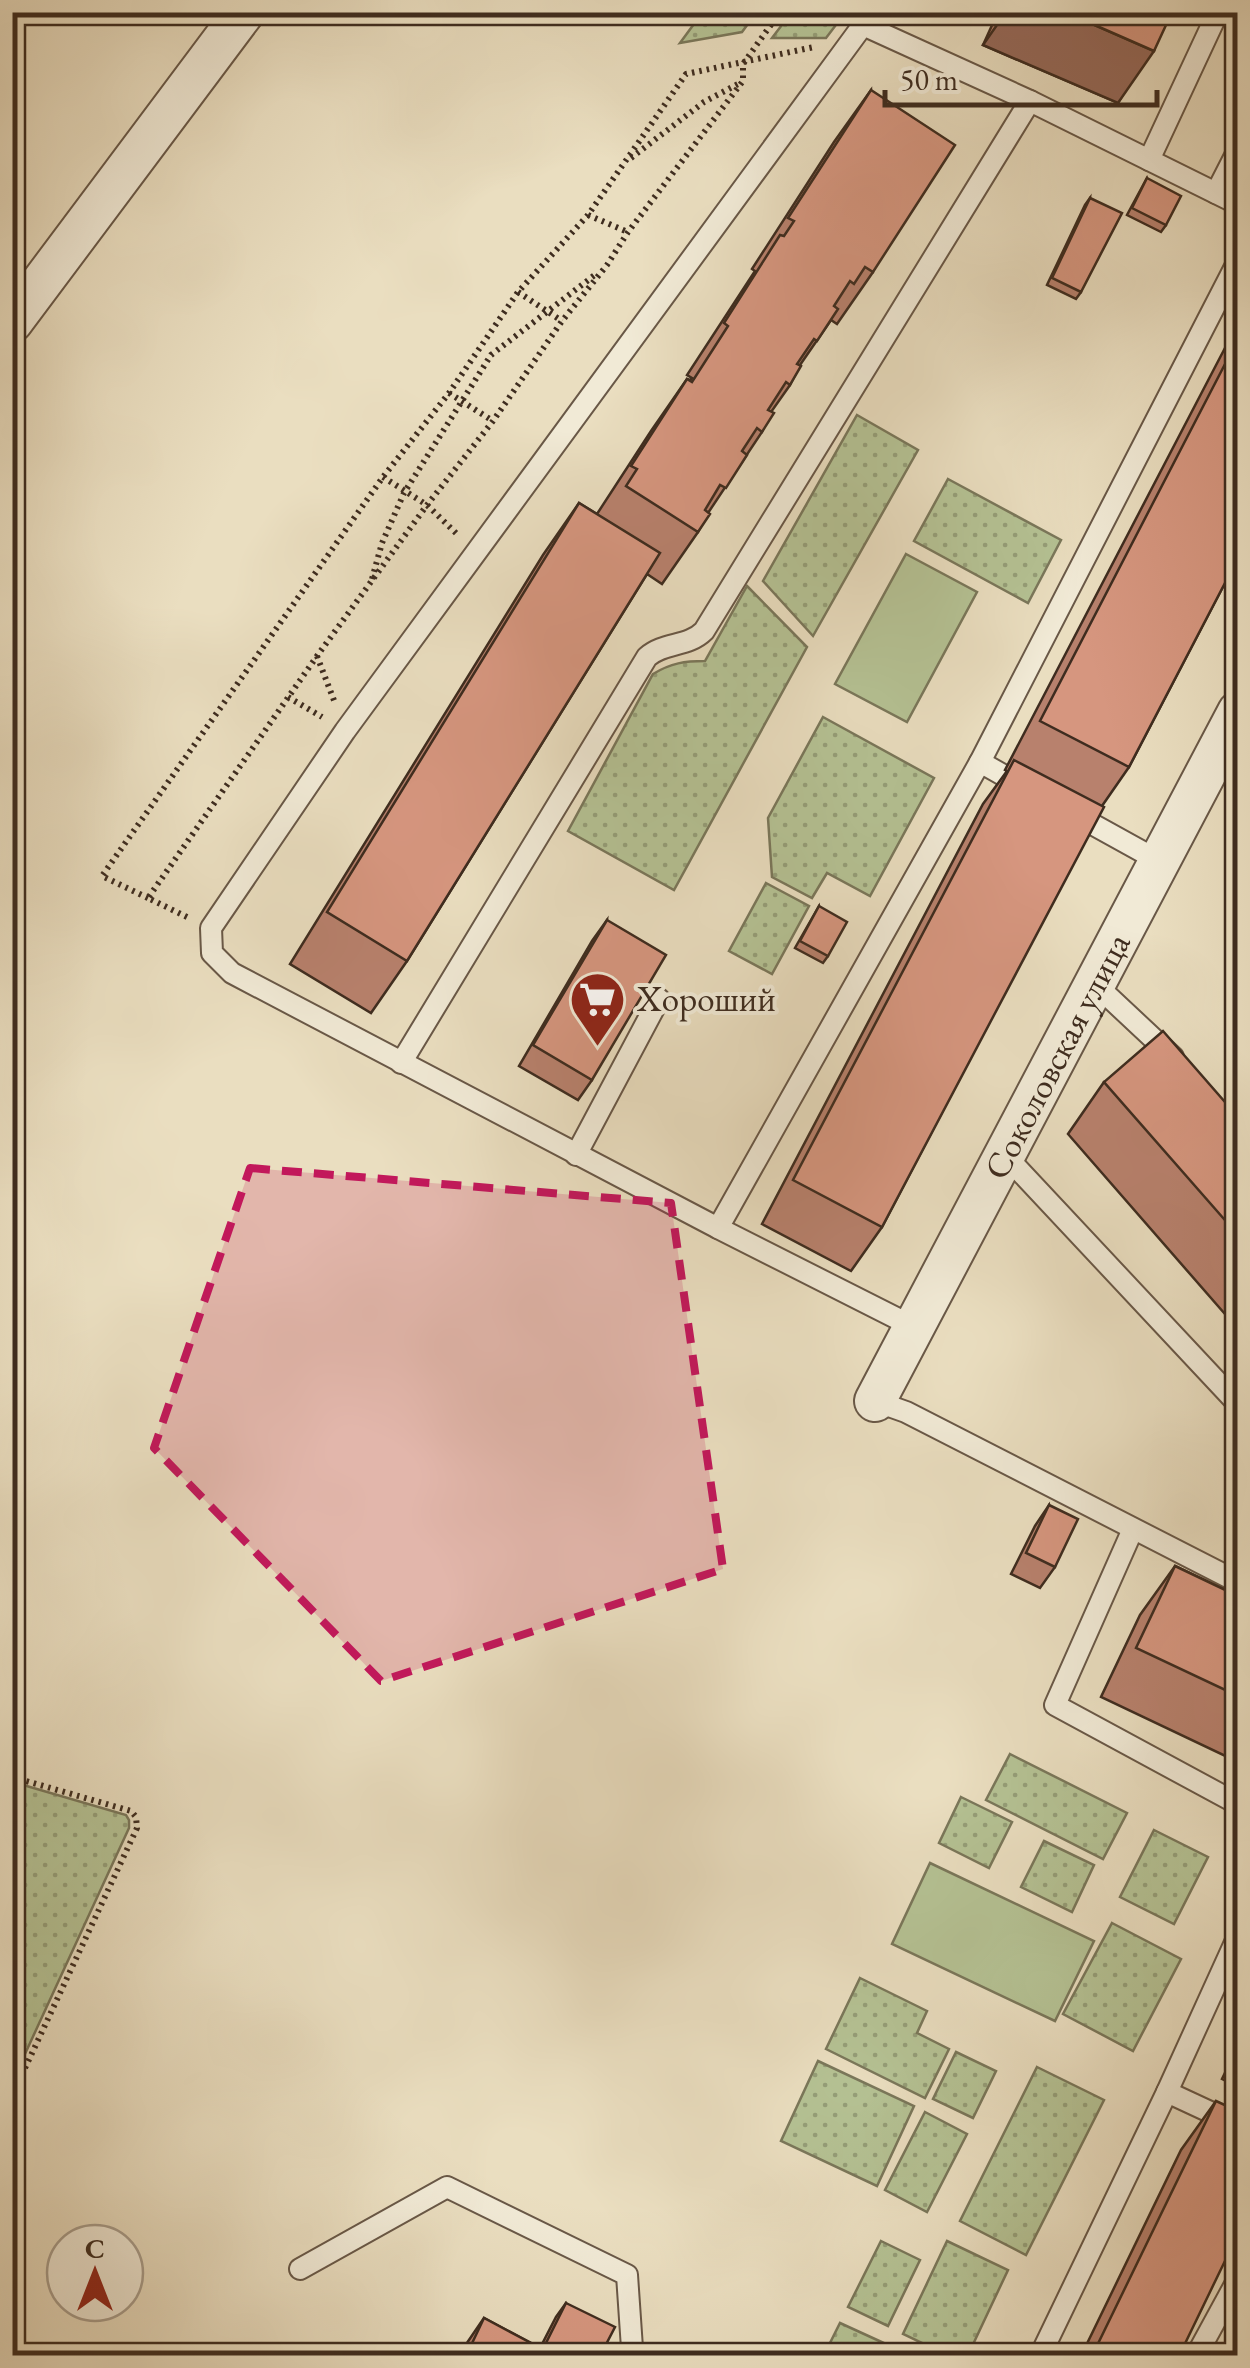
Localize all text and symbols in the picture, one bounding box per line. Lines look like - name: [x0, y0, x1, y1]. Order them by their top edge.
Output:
- scale bar: [885, 45, 1158, 107]
- text: 50 m: [900, 60, 958, 99]
- street label: Соколовская улица: [973, 925, 1140, 1187]
- supermarket icon: Хороший: [568, 969, 628, 1048]
- place label: Хороший: [636, 976, 776, 1022]
- north arrow: [45, 2223, 145, 2323]
- text: С: [85, 2230, 105, 2266]

